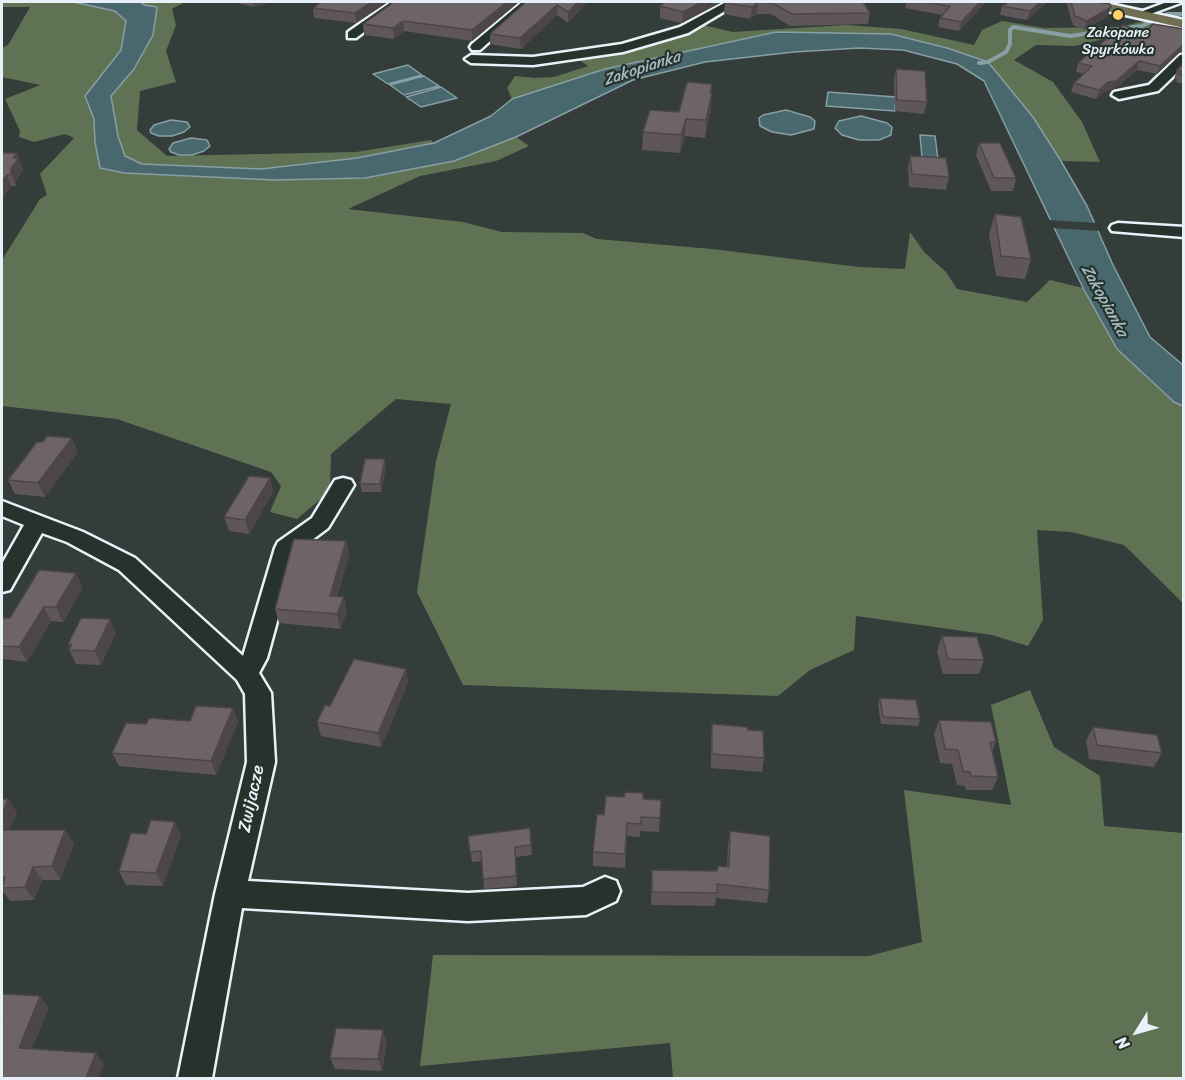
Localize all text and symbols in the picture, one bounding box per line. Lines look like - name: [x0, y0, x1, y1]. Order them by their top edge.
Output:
- marker: Zakopane Spyrkówka: [1111, 8, 1125, 22]
- place label: Zakopane Spyrkówka: [1082, 24, 1154, 59]
- water label: Zakopianka: [601, 48, 683, 90]
- water label: Zakopianka: [1076, 262, 1132, 340]
- street label: Zwijacze: [234, 763, 270, 835]
- north arrow: [1107, 1002, 1167, 1062]
- text: N: [1107, 1030, 1137, 1056]

